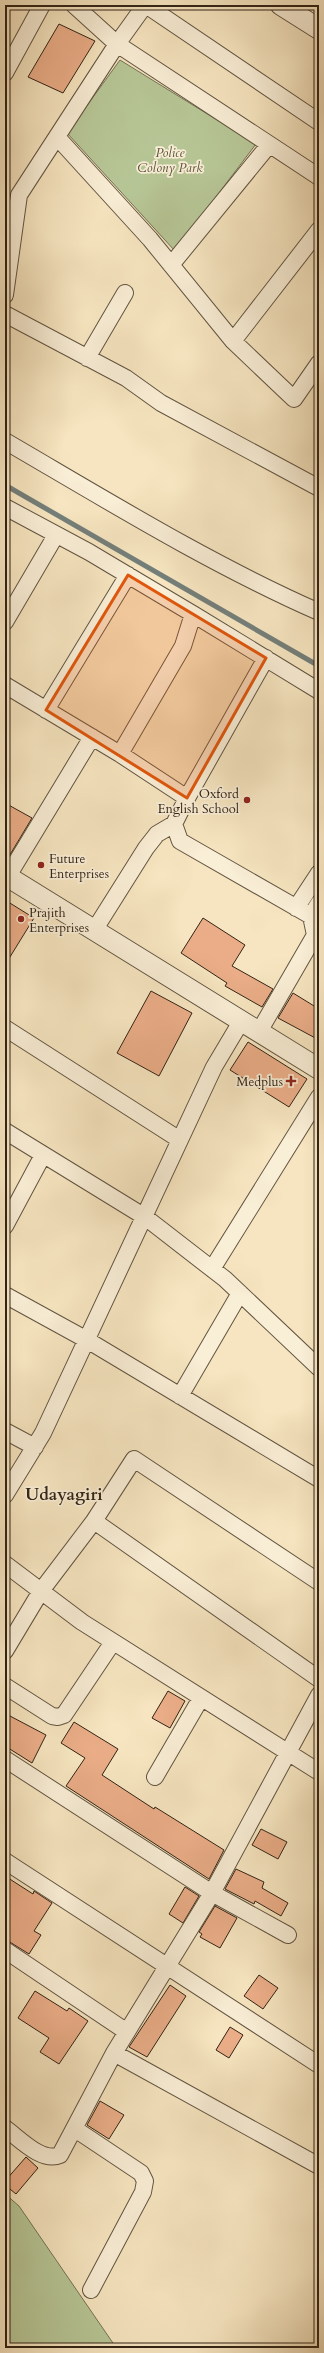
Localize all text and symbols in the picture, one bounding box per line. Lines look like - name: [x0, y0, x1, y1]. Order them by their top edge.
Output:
- park label: Police Colony Park: [137, 144, 203, 177]
- place label: Oxford English School: [157, 785, 240, 818]
- marker: Oxford English School: [242, 795, 252, 805]
- place label: Future Enterprises: [49, 850, 109, 883]
- marker: Future Enterprises: [36, 860, 46, 870]
- place label: Prajith Enterprises: [29, 904, 89, 937]
- marker: Prajith Enterprises: [16, 914, 26, 924]
- place label: Medplus: [236, 1073, 283, 1091]
- marker: Medplus: [286, 1076, 296, 1086]
- district label: Udayagiri: [25, 1483, 103, 1506]

